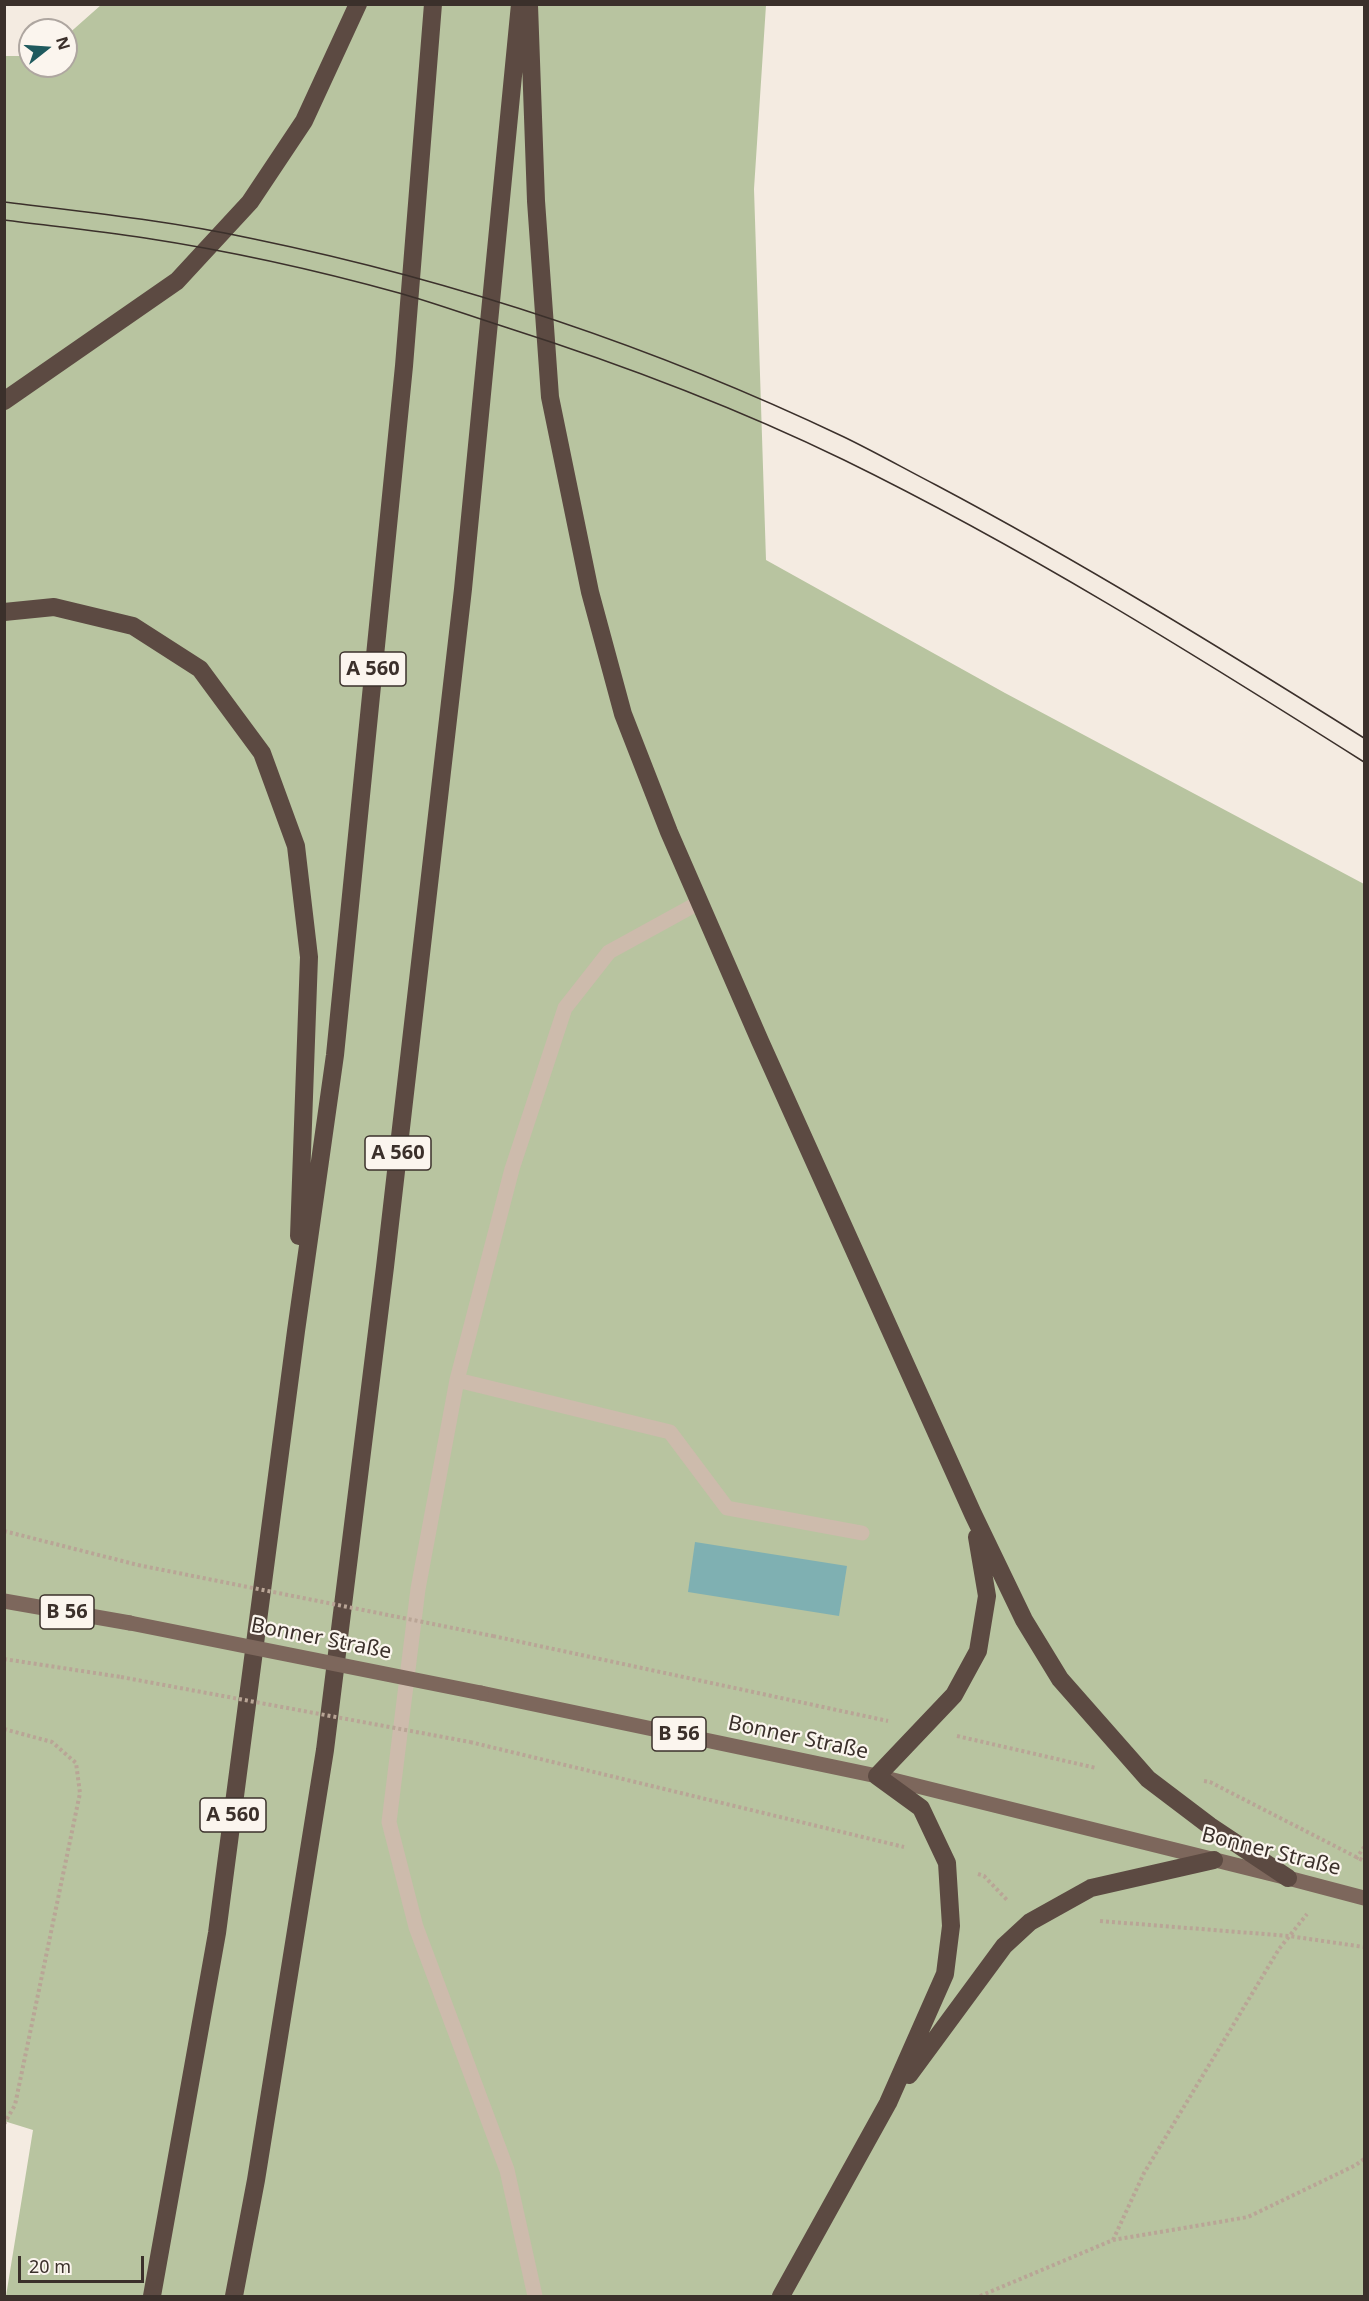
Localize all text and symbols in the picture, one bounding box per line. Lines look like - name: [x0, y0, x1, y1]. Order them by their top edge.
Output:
- north arrow: [18, 18, 78, 78]
- text: N: [51, 34, 76, 53]
- road number: A 560: [340, 652, 406, 686]
- road number: A 560: [365, 1136, 431, 1170]
- road number: B 56: [40, 1595, 94, 1629]
- street label: Bonner Straße: [249, 1613, 393, 1665]
- street label: Bonner Straße: [726, 1711, 870, 1765]
- road number: B 56: [652, 1717, 706, 1751]
- road number: A 560: [200, 1798, 266, 1832]
- street label: Bonner Straße: [1199, 1823, 1343, 1881]
- scale bar: [21, 2244, 147, 2282]
- text: 20 m: [29, 2254, 71, 2278]

